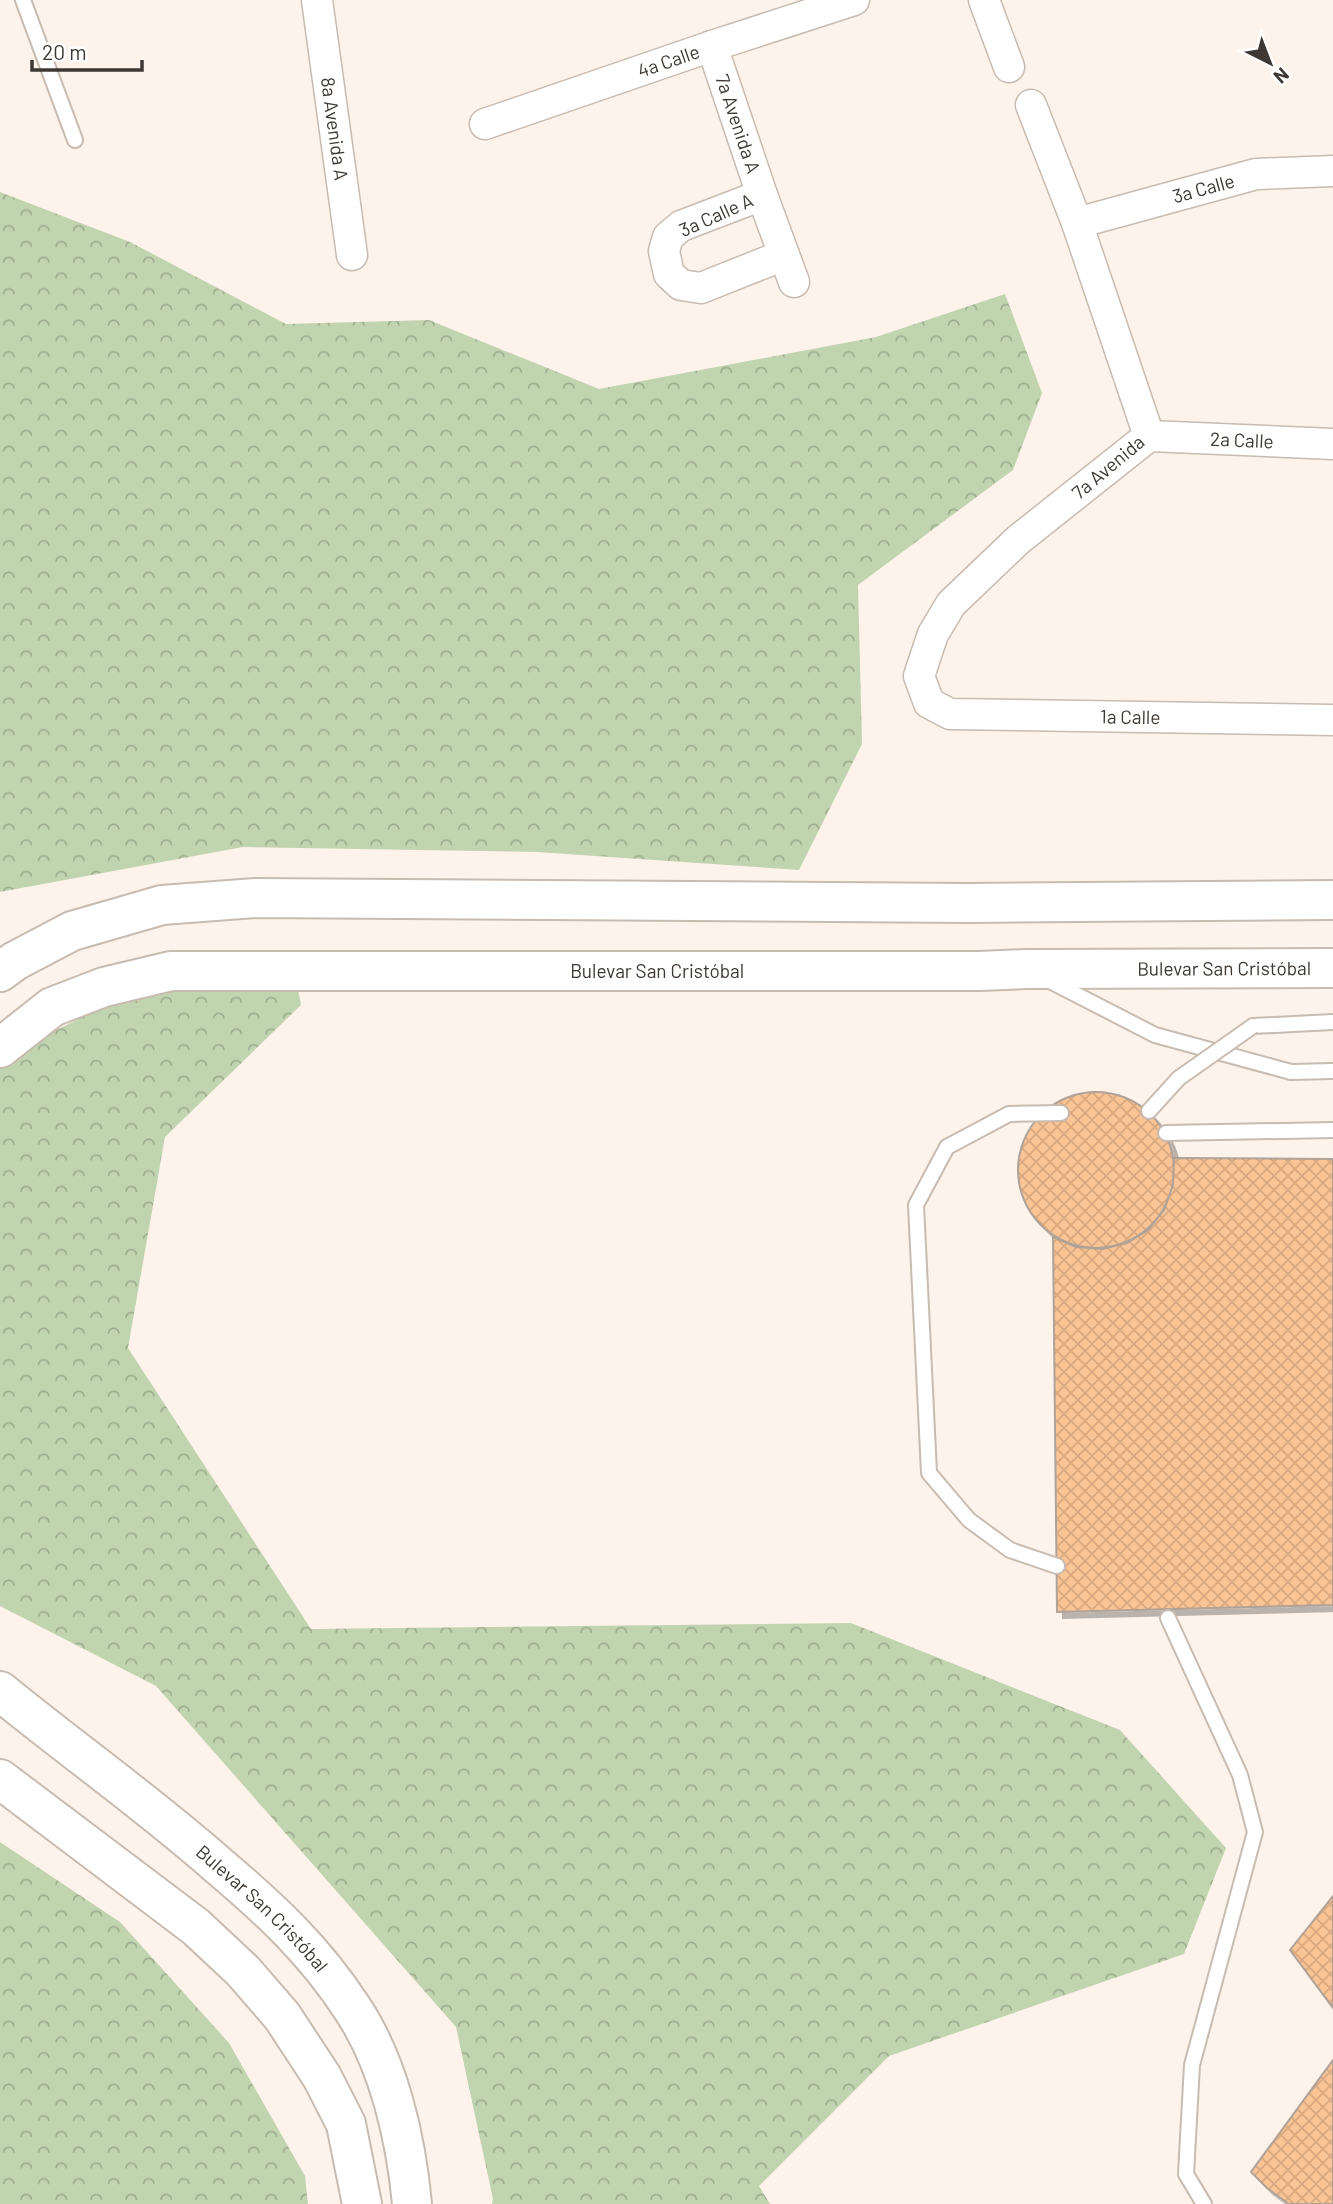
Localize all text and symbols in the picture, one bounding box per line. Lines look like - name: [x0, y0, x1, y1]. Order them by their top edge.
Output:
- scale bar: [32, 28, 142, 72]
- north arrow: [1235, 28, 1305, 98]
- text: 20 m: [42, 39, 87, 64]
- street label: 4a Calle: [634, 39, 702, 82]
- text: N: [1269, 63, 1294, 89]
- street label: 7a Avenida A: [711, 71, 766, 176]
- street label: 8a Avenida A: [317, 76, 354, 182]
- street label: 3a Calle: [1170, 168, 1237, 207]
- street label: 3a Calle A: [675, 188, 756, 241]
- street label: 2a Calle: [1210, 427, 1274, 452]
- street label: 7a Avenida: [1067, 430, 1149, 504]
- street label: 1a Calle: [1100, 704, 1161, 728]
- street label: Bulevar San Cristóbal: [1137, 956, 1311, 980]
- street label: Bulevar San Cristóbal: [570, 959, 744, 982]
- street label: Bulevar San Cristóbal: [192, 1840, 333, 1976]

